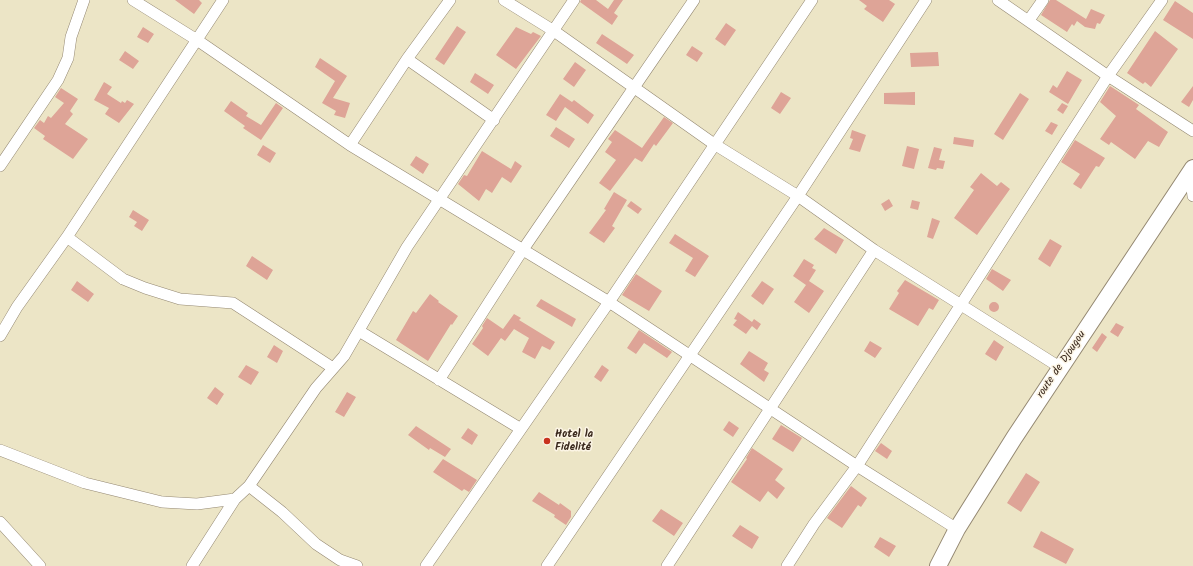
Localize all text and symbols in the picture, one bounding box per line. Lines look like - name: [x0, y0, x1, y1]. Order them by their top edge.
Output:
- street label: route de Djougou: [1035, 329, 1089, 401]
- place label: Hotel la Fidelité: [555, 428, 593, 454]
- marker: Hotel la Fidelité: [542, 436, 552, 446]

